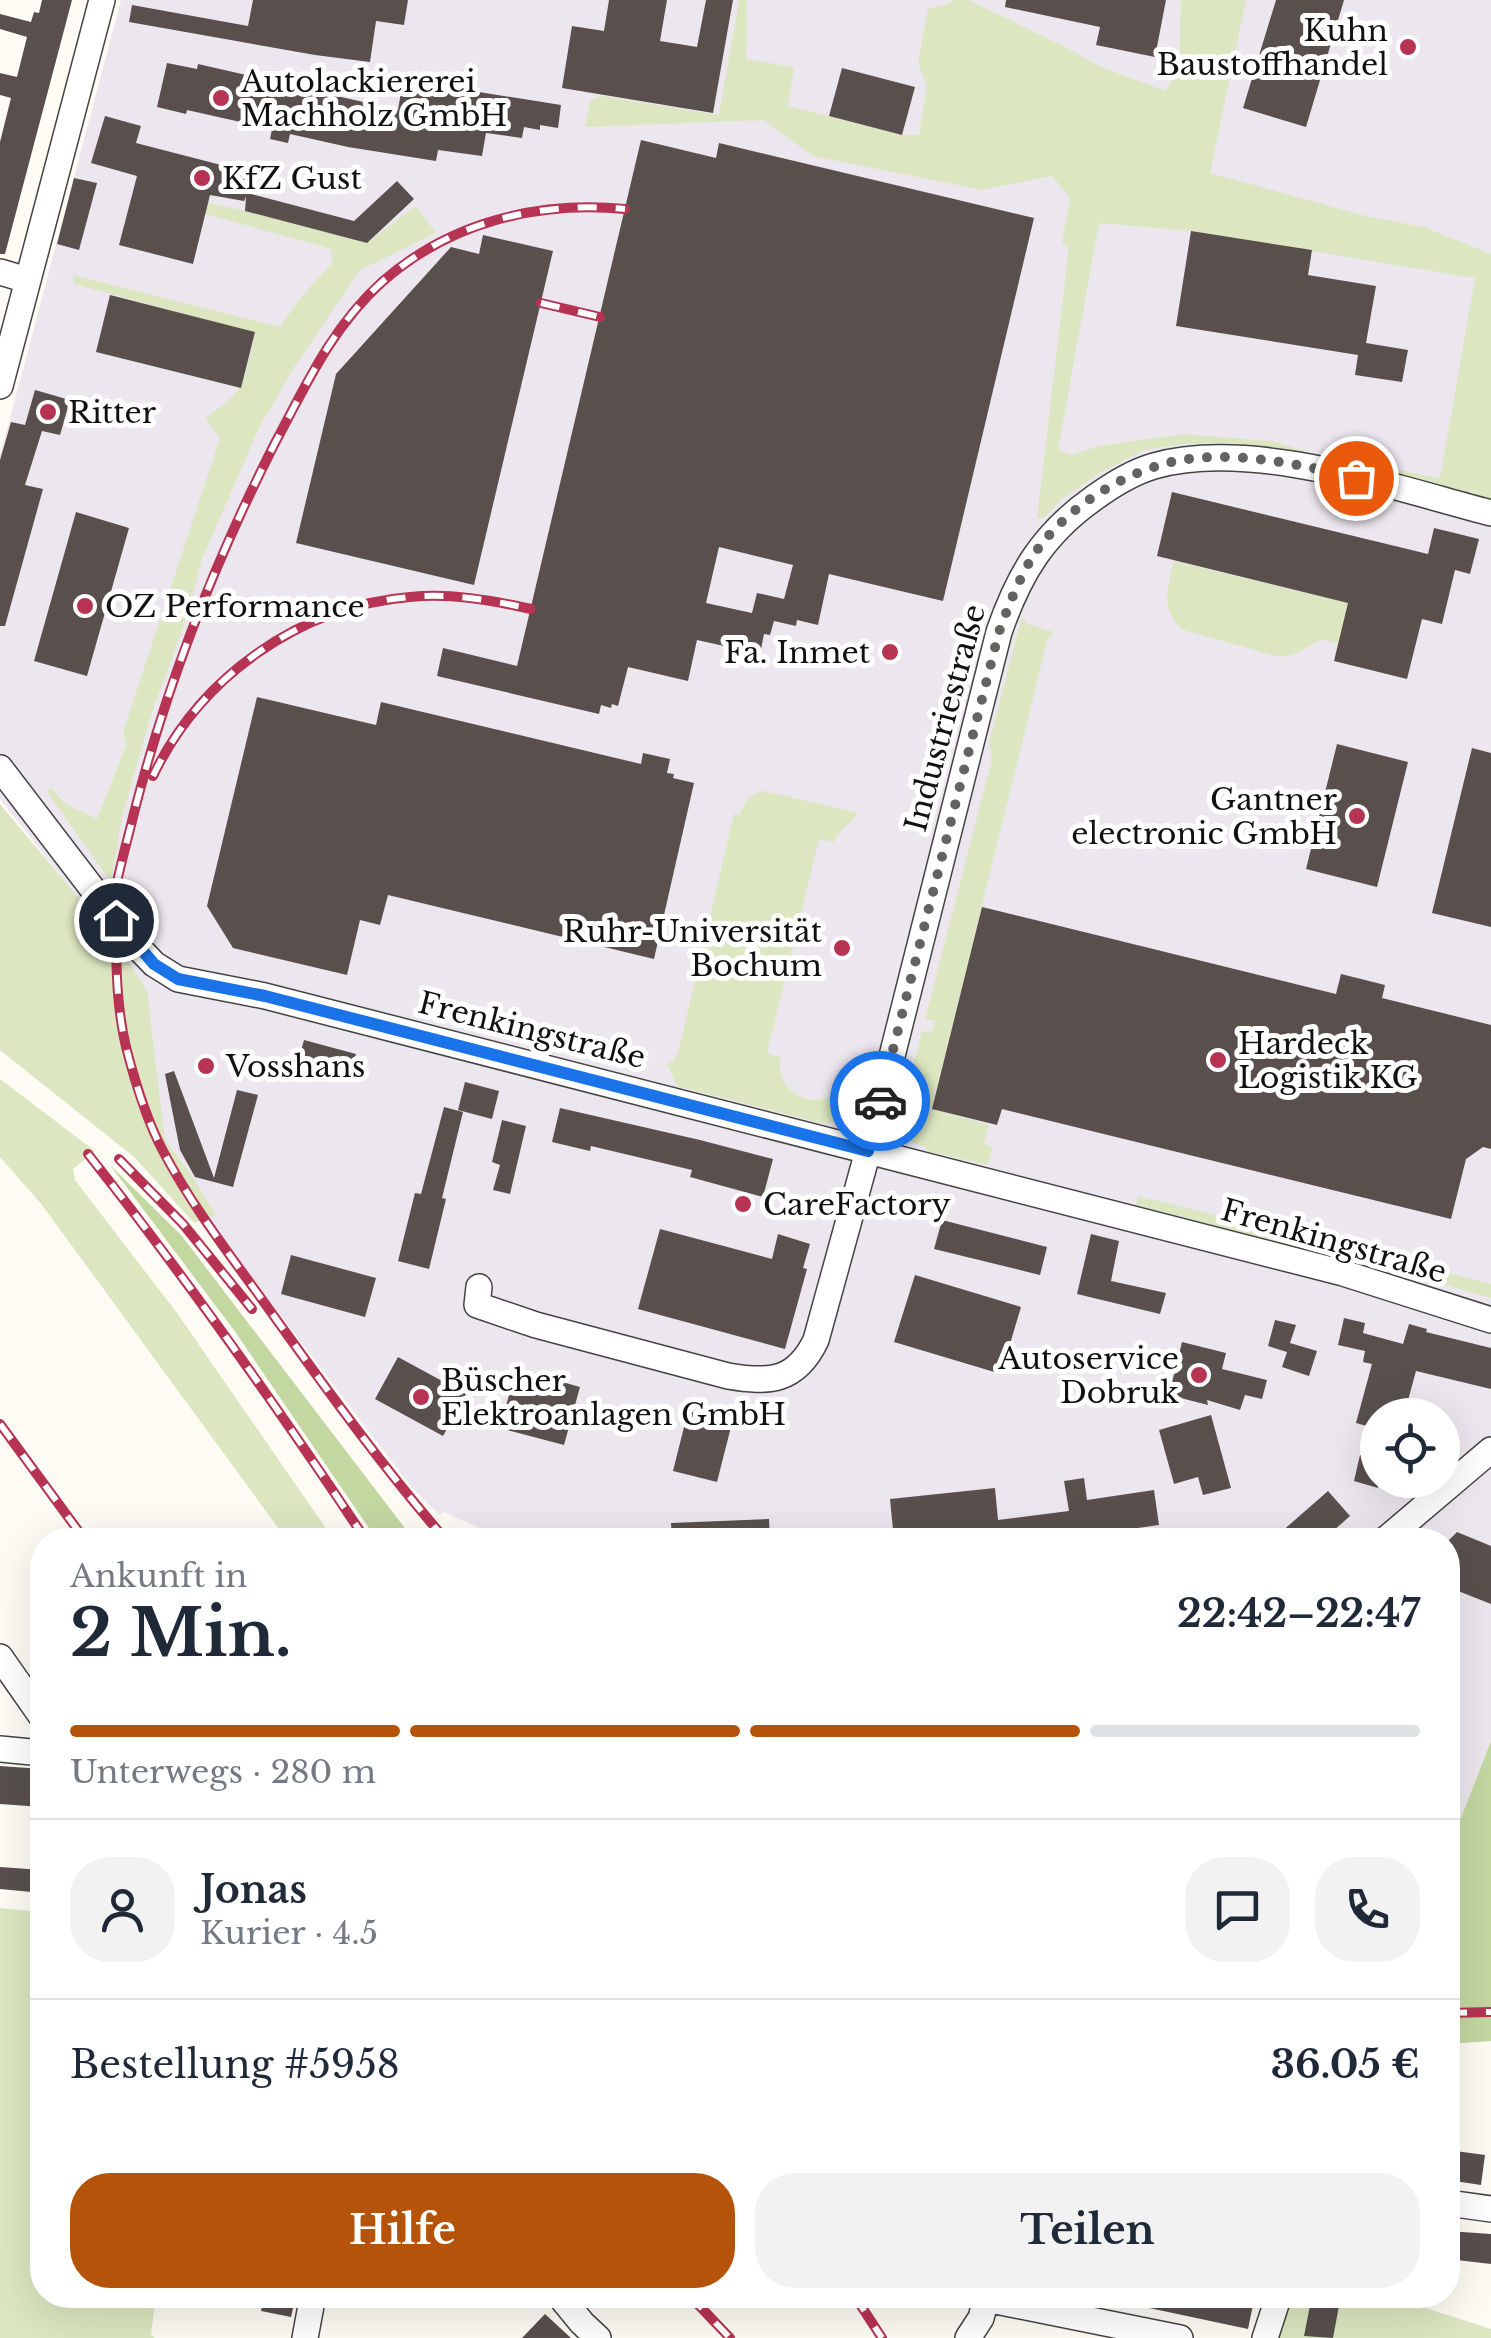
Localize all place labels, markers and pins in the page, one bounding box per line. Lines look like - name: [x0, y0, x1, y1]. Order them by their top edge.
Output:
- place label: Kuhn Baustoffhandel: [1157, 12, 1388, 83]
- marker: Kuhn Baustoffhandel: [1397, 36, 1419, 58]
- place label: Autolackiererei Machholz GmbH: [240, 63, 507, 134]
- marker: Autolackiererei Machholz GmbH: [210, 87, 232, 109]
- place label: KfZ Gust: [222, 160, 362, 197]
- marker: KfZ Gust: [191, 167, 213, 189]
- place label: Ritter: [68, 394, 157, 431]
- marker: Ritter: [37, 401, 59, 423]
- pin: [1314, 436, 1399, 521]
- place label: OZ Performance: [105, 588, 365, 625]
- marker: OZ Performance: [74, 595, 96, 617]
- place label: Fa. Inmet: [724, 634, 871, 671]
- marker: Fa. Inmet: [879, 641, 901, 663]
- place label: Gantner electronic GmbH: [1071, 781, 1338, 852]
- marker: Gantner electronic GmbH: [1346, 805, 1368, 827]
- pin: [74, 878, 159, 963]
- place label: Ruhr-Universität Bochum: [563, 913, 823, 984]
- marker: Ruhr-Universität Bochum: [831, 937, 853, 959]
- place label: Hardeck Logistik KG: [1238, 1025, 1418, 1096]
- place label: Vosshans: [225, 1048, 365, 1085]
- marker: Hardeck Logistik KG: [1207, 1049, 1229, 1071]
- marker: Vosshans: [195, 1055, 217, 1077]
- place label: CareFactory: [763, 1186, 951, 1223]
- marker: CareFactory: [732, 1193, 754, 1215]
- place label: Autoservice Dobruk: [997, 1340, 1180, 1411]
- place label: Büscher Elektroanlagen GmbH: [441, 1362, 786, 1433]
- marker: Autoservice Dobruk: [1188, 1364, 1210, 1386]
- marker: Büscher Elektroanlagen GmbH: [410, 1386, 432, 1408]

